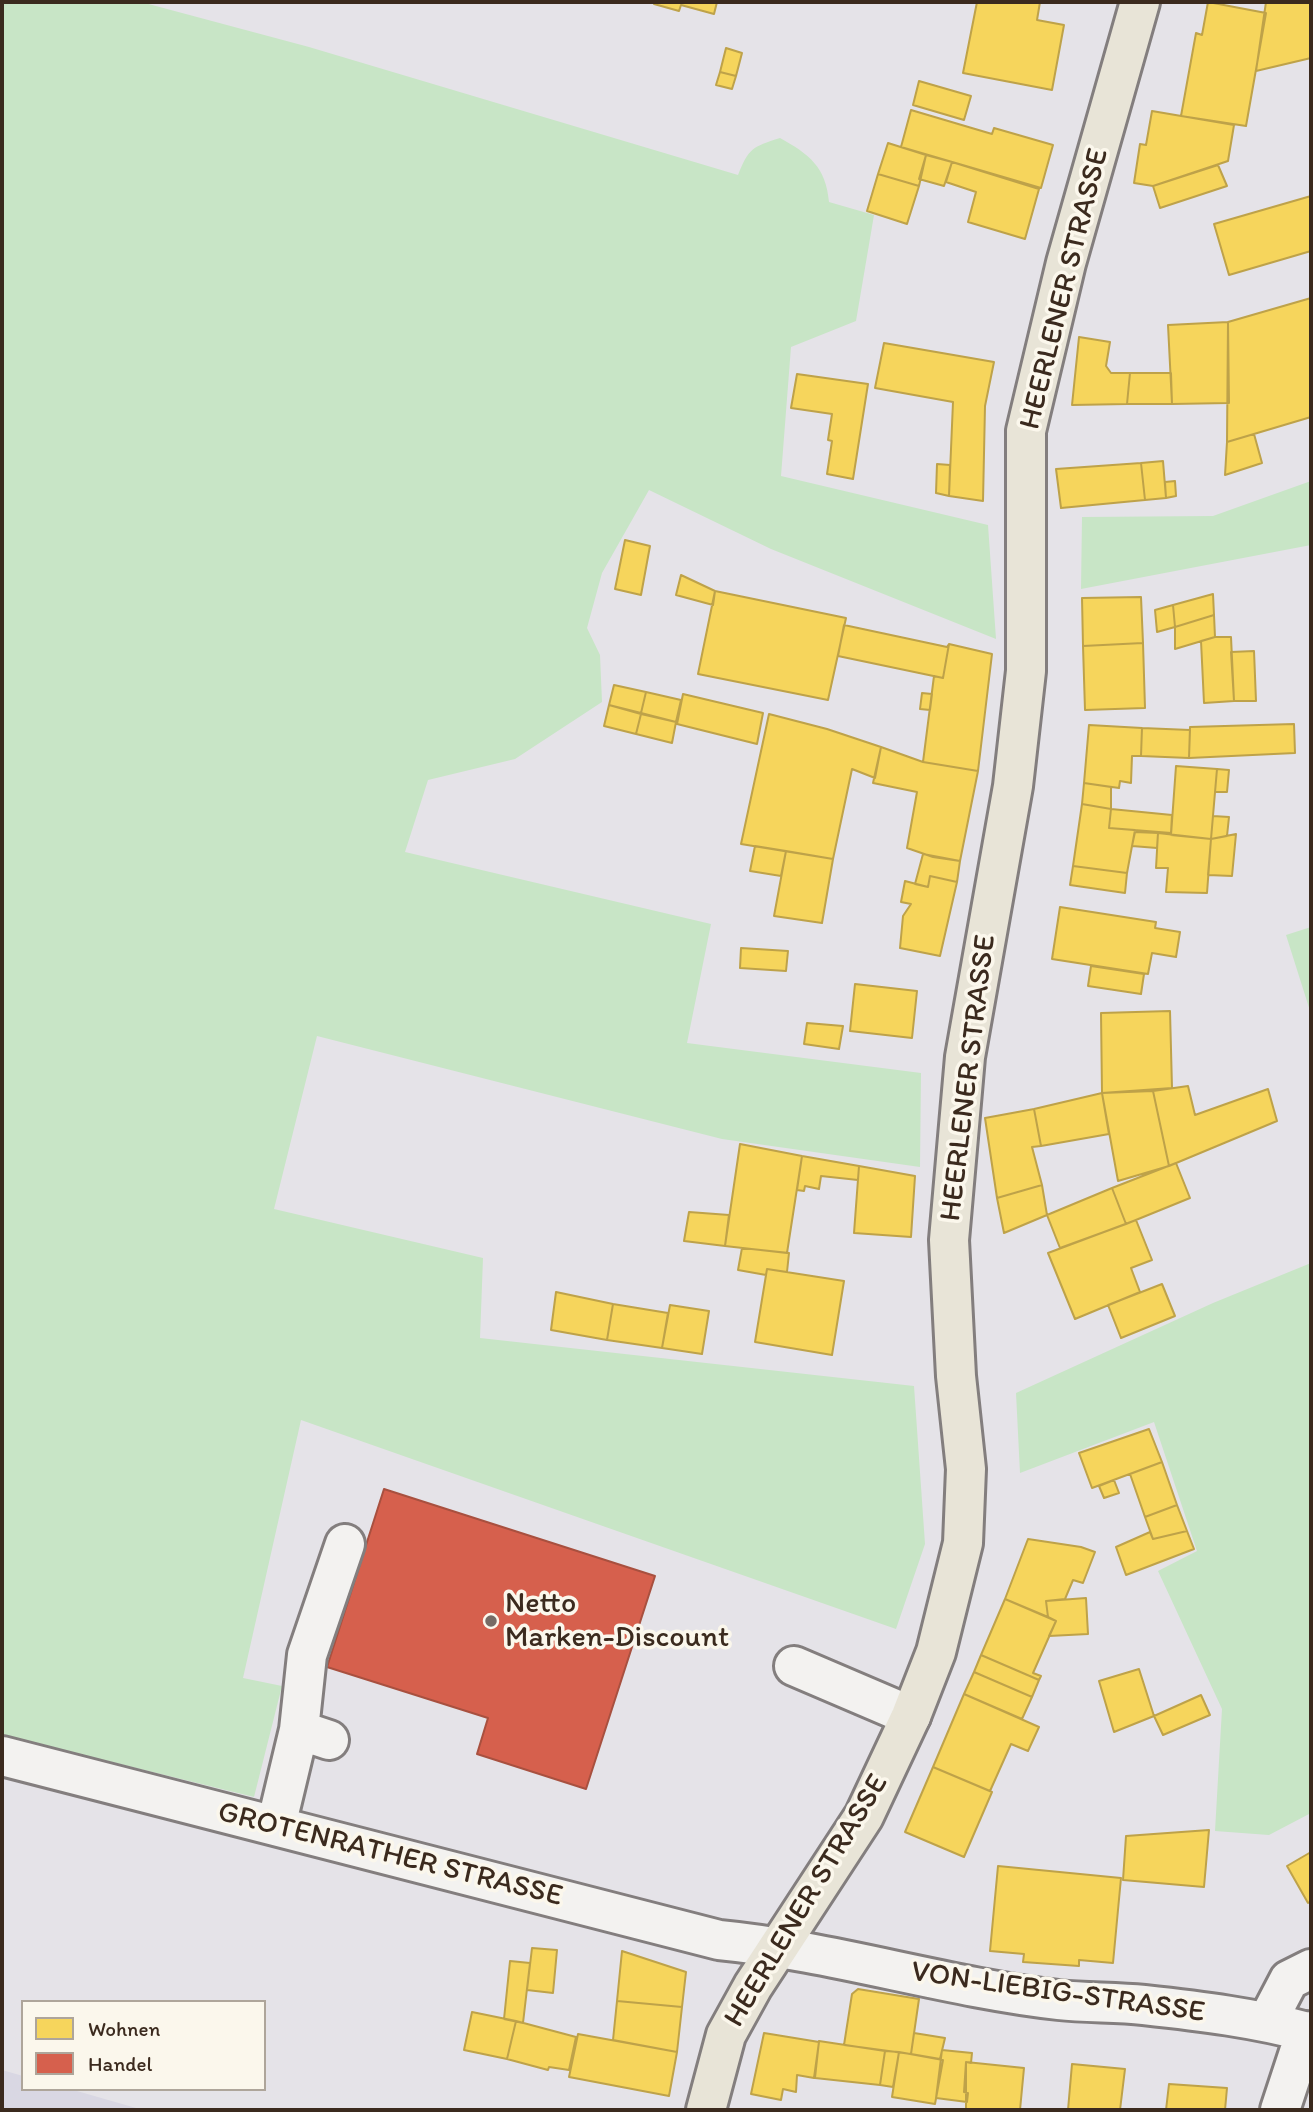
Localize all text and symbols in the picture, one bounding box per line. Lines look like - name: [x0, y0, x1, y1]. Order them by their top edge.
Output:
- street label: HEERLENER STRASSE: [1013, 145, 1117, 433]
- street label: HEERLENER STRASSE: [934, 933, 1004, 1223]
- place label: Netto Marken-Discount: [505, 1586, 729, 1656]
- marker: Netto Marken-Discount: [483, 1613, 499, 1629]
- street label: HEERLENER STRASSE: [717, 1768, 897, 2034]
- street label: GROTENRATHER STRASSE: [214, 1795, 566, 1915]
- street label: VON-LIEBIG-STRASSE: [909, 1955, 1207, 2031]
- legend: [21, 2000, 266, 2091]
- text: Wohnen: [88, 2016, 160, 2041]
- text: Handel: [88, 2051, 153, 2076]

